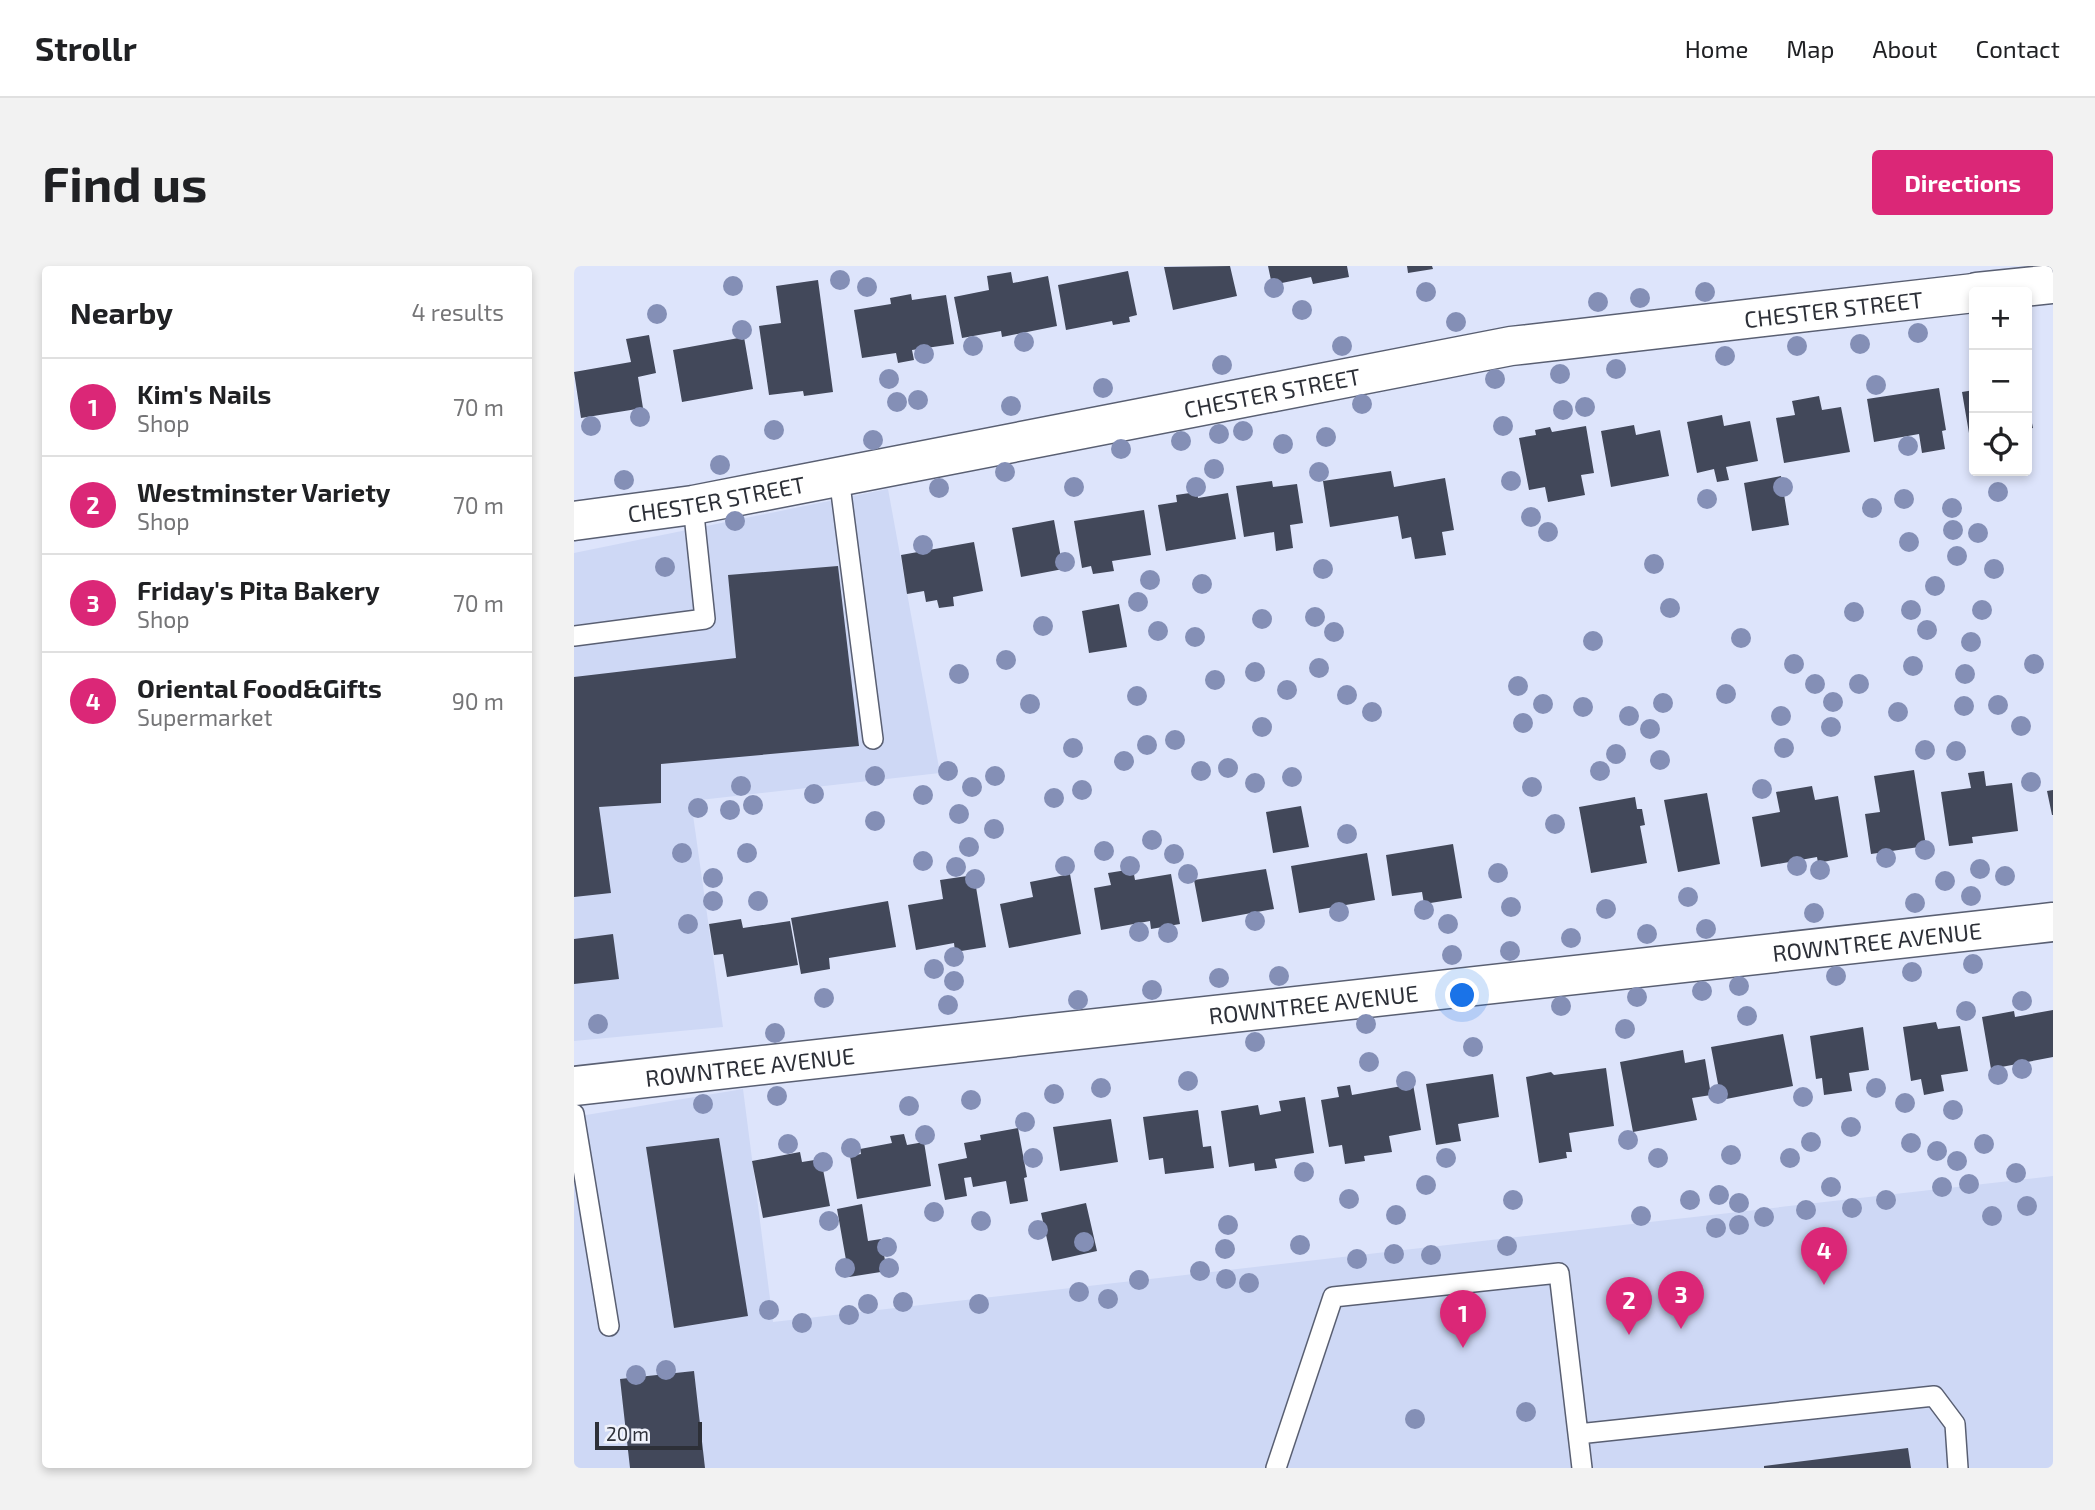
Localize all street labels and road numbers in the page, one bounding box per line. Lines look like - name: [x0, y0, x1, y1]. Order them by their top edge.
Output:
- street label: CHESTER STREET: [1743, 285, 1924, 333]
- street label: CHESTER STREET: [1181, 362, 1363, 423]
- street label: CHESTER STREET: [626, 470, 807, 528]
- street label: ROWNTREE AVENUE: [1771, 916, 1983, 967]
- street label: ROWNTREE AVENUE: [1207, 978, 1420, 1030]
- street label: ROWNTREE AVENUE: [644, 1041, 856, 1092]

